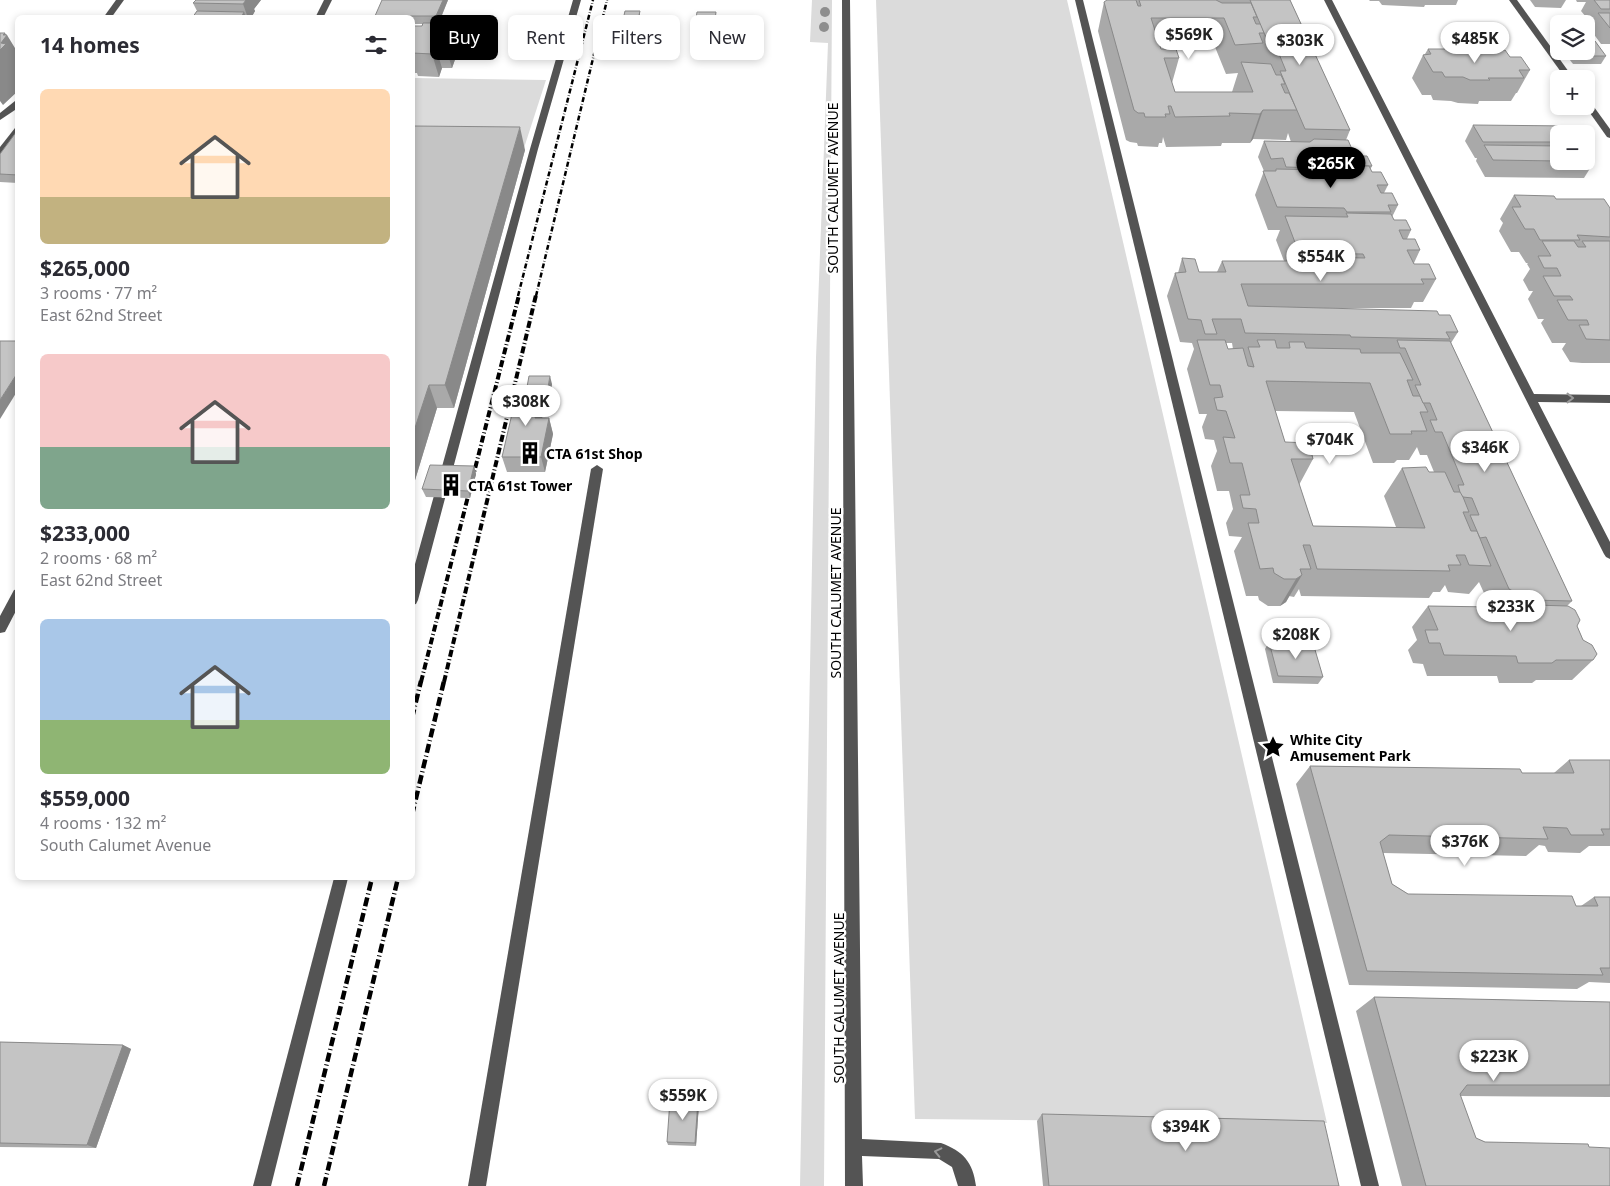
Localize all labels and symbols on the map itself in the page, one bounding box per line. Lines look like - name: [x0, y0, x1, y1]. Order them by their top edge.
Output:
- pin: $569K: [1154, 18, 1224, 60]
- pin: $485K: [1440, 22, 1510, 64]
- pin: $303K: [1265, 23, 1335, 66]
- street label: SOUTH CALUMET AVENUE: [823, 102, 842, 274]
- pin: $265K: [1296, 146, 1366, 189]
- pin: $554K: [1286, 240, 1356, 282]
- pin: $308K: [491, 384, 561, 427]
- one-way arrow: [1567, 393, 1575, 403]
- pin: $704K: [1295, 422, 1365, 465]
- pin: $346K: [1450, 430, 1520, 473]
- building icon: CTA 61st Shop: [517, 440, 543, 466]
- place label: CTA 61st Shop: [546, 444, 643, 463]
- building icon: CTA 61st Tower: [438, 472, 464, 498]
- place label: CTA 61st Tower: [468, 476, 573, 495]
- street label: SOUTH CALUMET AVENUE: [826, 507, 845, 679]
- pin: $233K: [1476, 590, 1546, 632]
- pin: $208K: [1261, 618, 1331, 660]
- place label: White City Amusement Park: [1290, 730, 1411, 765]
- place icon: White City Amusement Park: [1260, 734, 1286, 760]
- pin: $376K: [1430, 824, 1500, 867]
- street label: SOUTH CALUMET AVENUE: [829, 912, 848, 1084]
- pin: $223K: [1459, 1040, 1529, 1082]
- pin: $559K: [648, 1078, 718, 1121]
- pin: $394K: [1151, 1110, 1221, 1152]
- one-way arrow: [934, 1147, 943, 1158]

